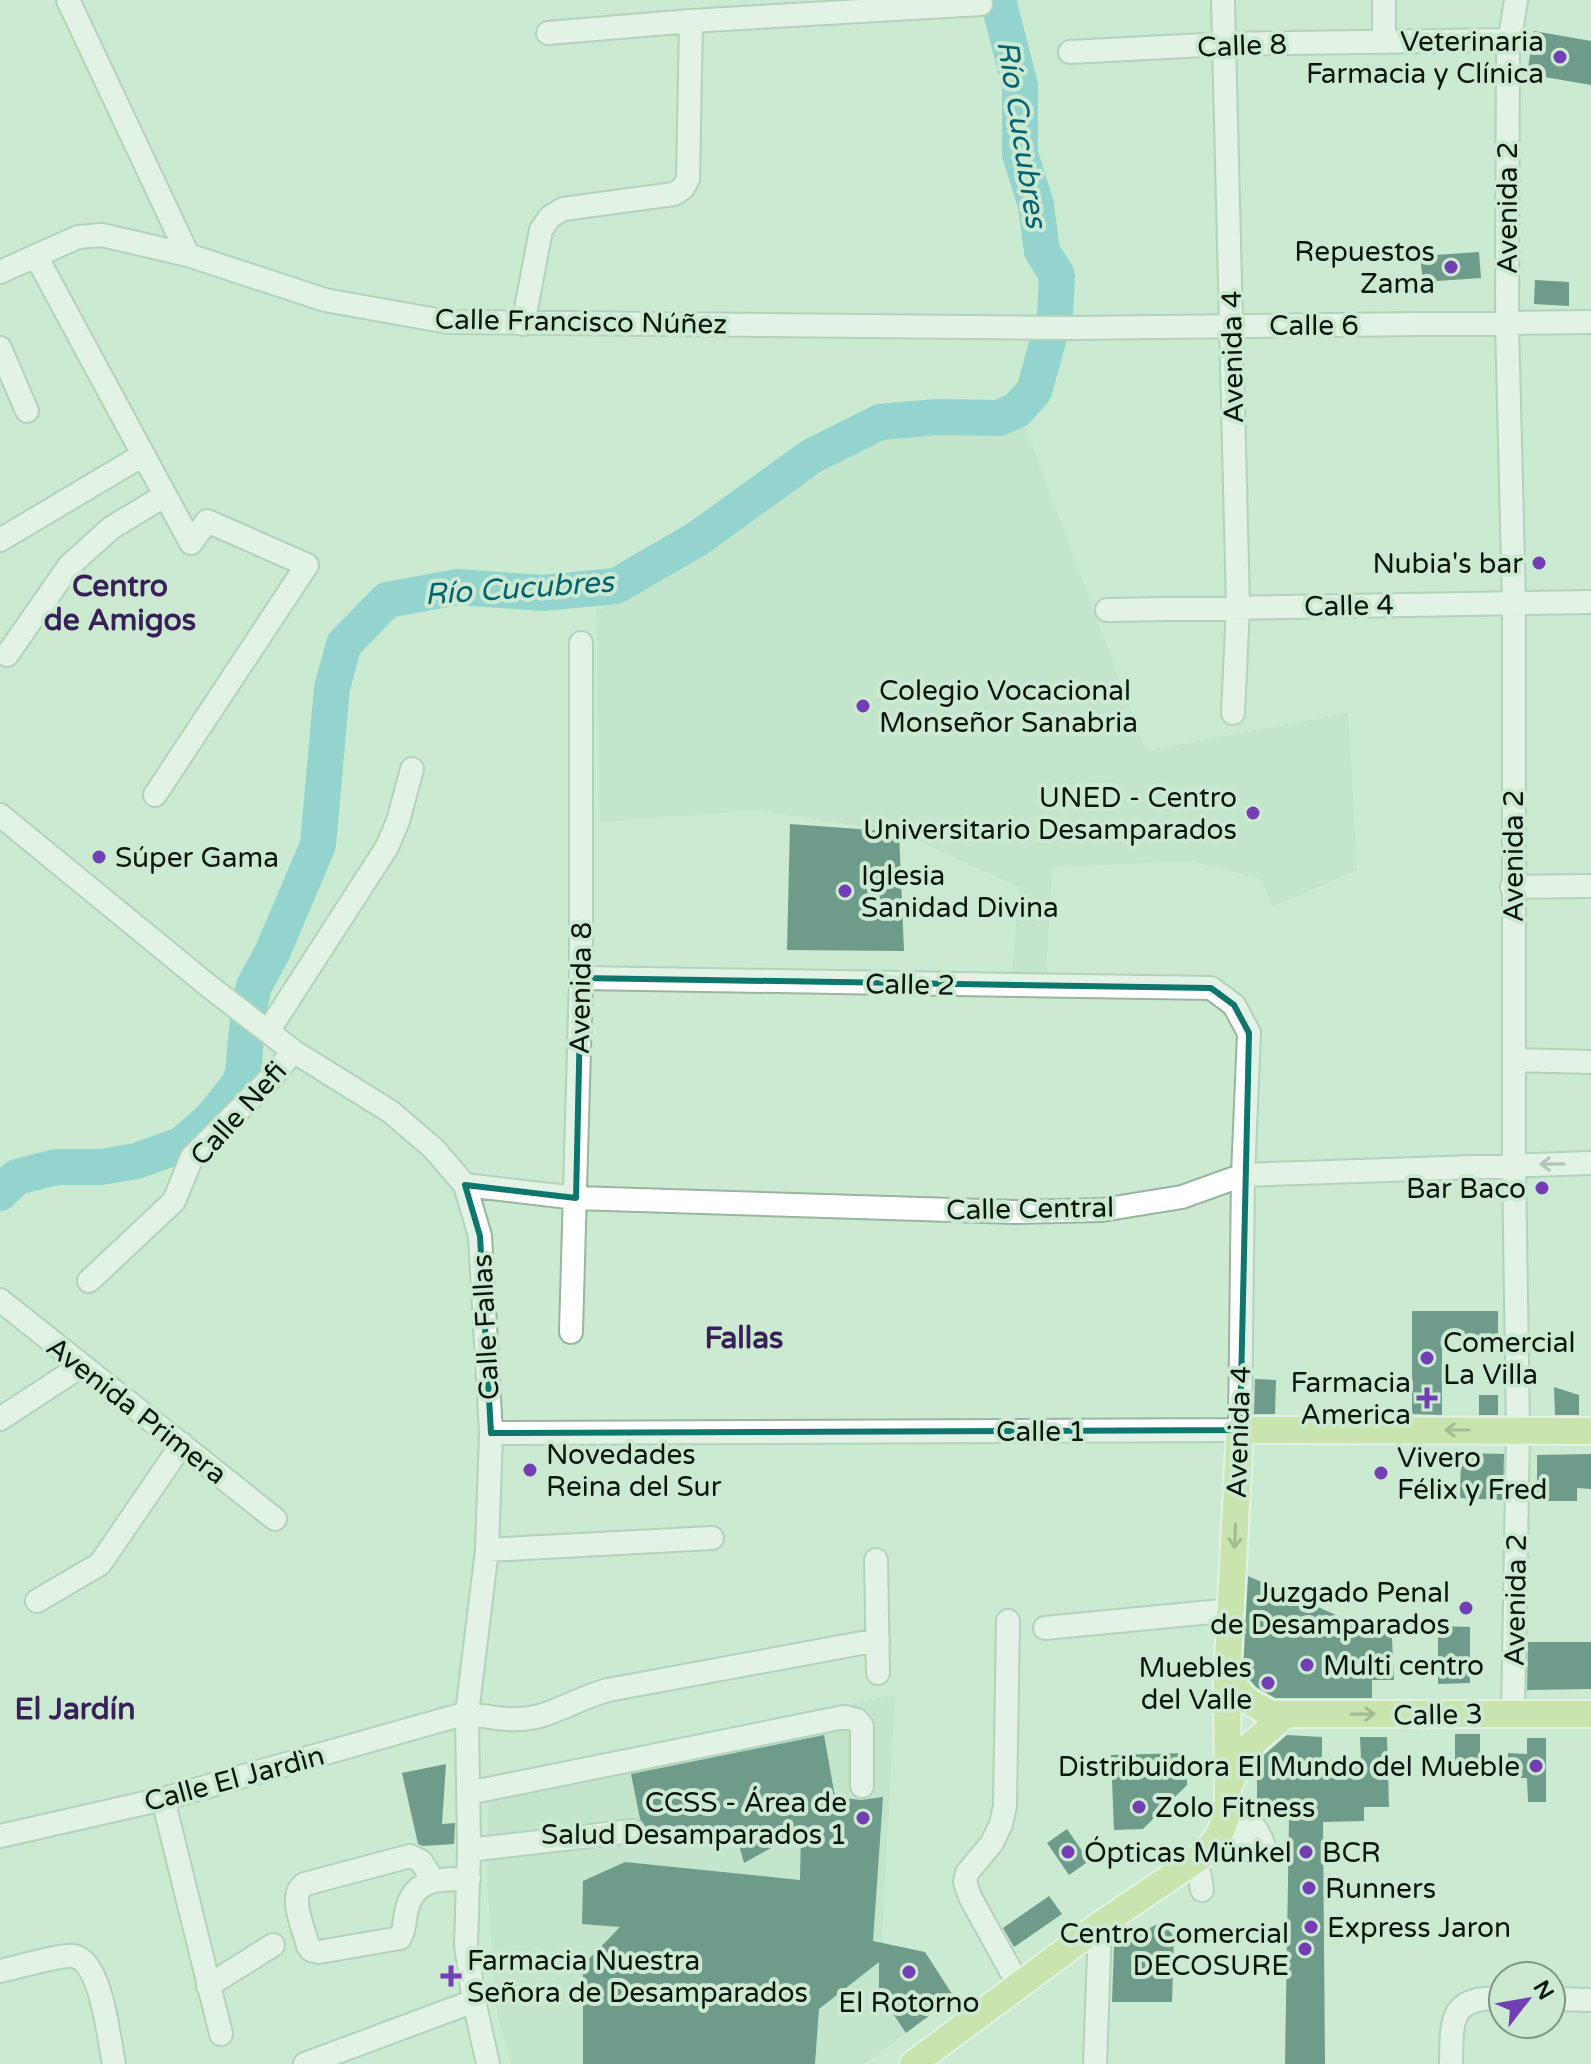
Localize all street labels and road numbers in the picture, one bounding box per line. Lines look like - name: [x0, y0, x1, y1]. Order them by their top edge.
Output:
- street label: Calle 8: [1197, 27, 1288, 65]
- street label: Avenida 2: [1491, 142, 1525, 274]
- street label: Avenida 4: [1215, 290, 1251, 424]
- street label: Calle Francisco Núñez: [434, 302, 728, 342]
- street label: Calle 6: [1269, 309, 1359, 343]
- street label: Calle 4: [1304, 588, 1394, 624]
- street label: Avenida 2: [1497, 790, 1531, 922]
- street label: Avenida 8: [563, 921, 599, 1055]
- street label: Calle 2: [865, 967, 955, 1003]
- street label: Calle Nefi: [183, 1055, 294, 1173]
- street label: Calle Central: [946, 1191, 1114, 1227]
- street label: Calle Fallas: [465, 1253, 507, 1401]
- street label: Avenida Primera: [39, 1330, 233, 1492]
- street label: Avenida 4: [1220, 1365, 1258, 1499]
- street label: Calle 1: [996, 1415, 1086, 1449]
- street label: Avenida 2: [1498, 1533, 1534, 1667]
- street label: Calle 3: [1393, 1697, 1483, 1733]
- street label: Calle El Jardìn: [140, 1739, 328, 1819]

